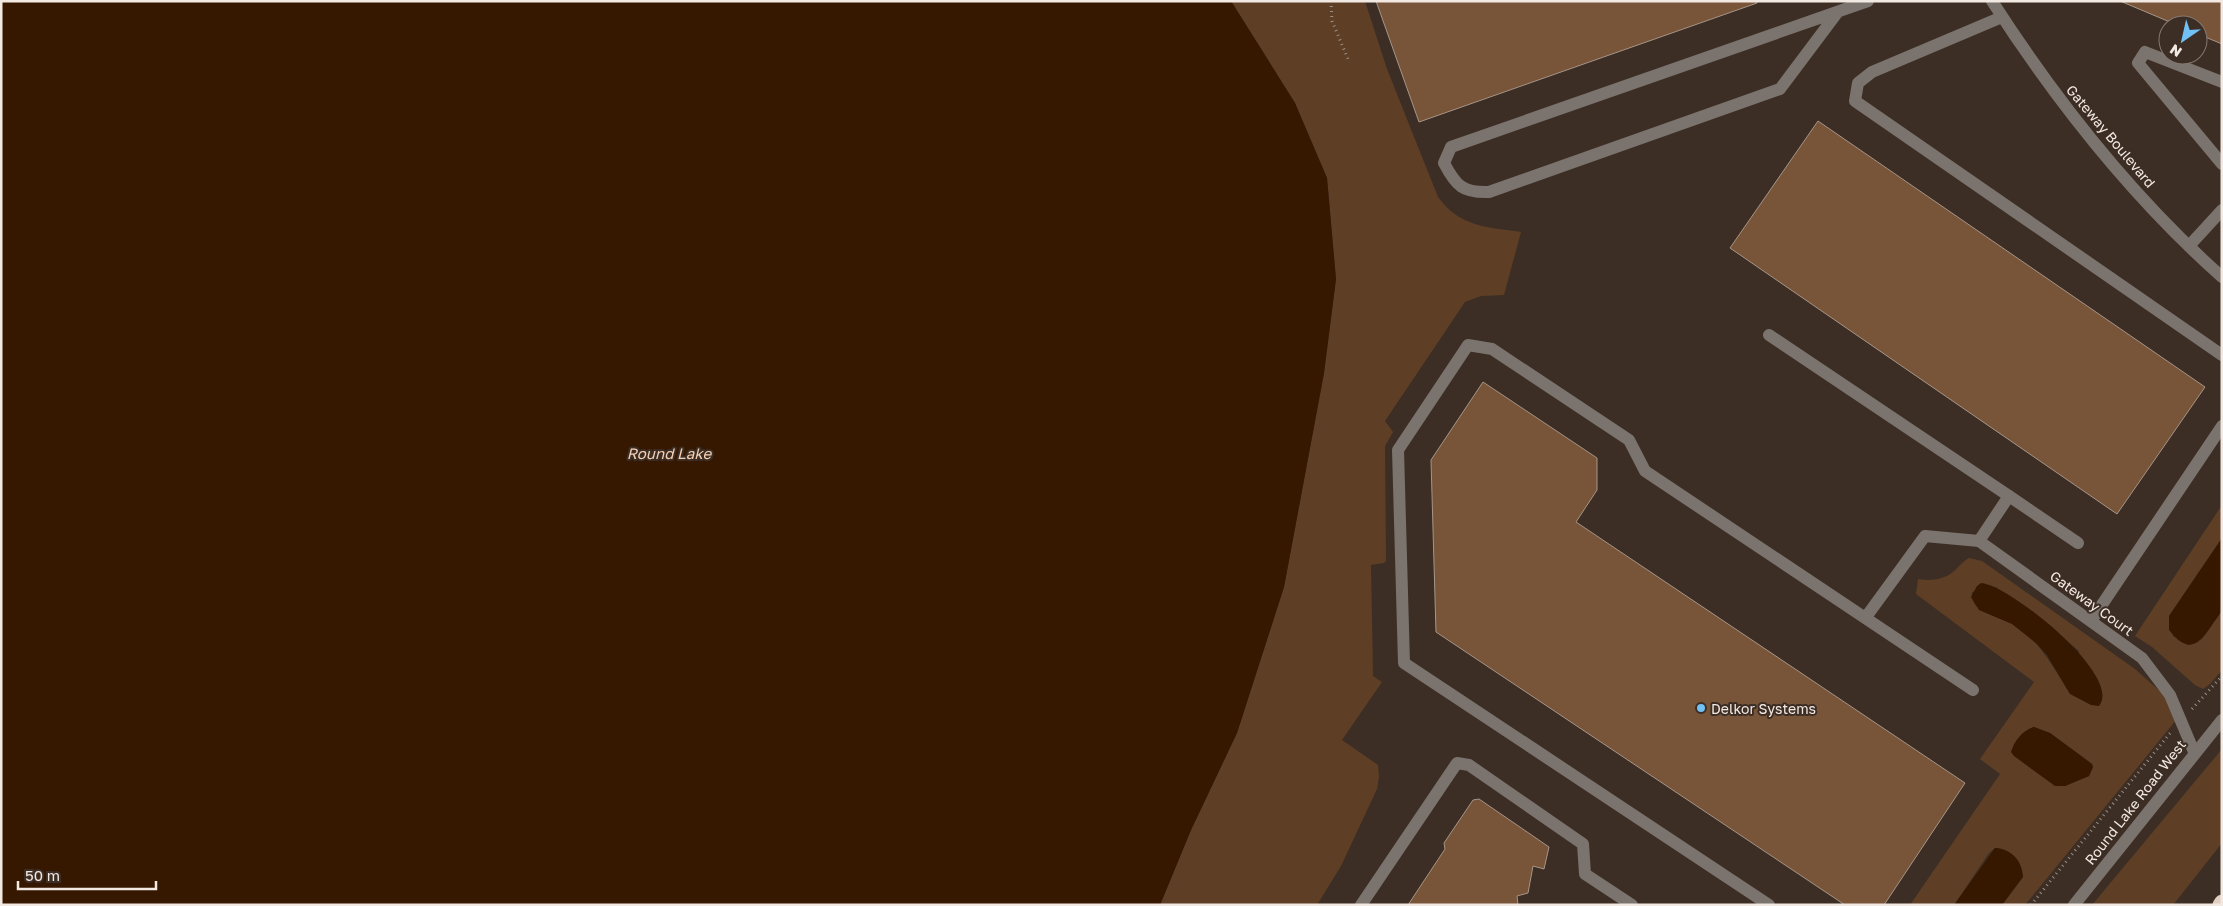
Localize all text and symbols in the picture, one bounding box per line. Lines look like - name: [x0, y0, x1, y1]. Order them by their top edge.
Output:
- north arrow: [2158, 15, 2208, 65]
- text: N: [2166, 41, 2185, 61]
- street label: Gateway Boulevard: [2063, 81, 2159, 191]
- water label: Round Lake: [627, 444, 712, 462]
- street label: Gateway Court: [2047, 567, 2137, 639]
- place label: Delkor Systems: [1711, 700, 1816, 717]
- marker: Delkor Systems: [1695, 702, 1707, 714]
- street label: Round Lake Road West: [2081, 736, 2189, 868]
- scale bar: [18, 858, 155, 890]
- text: 50 m: [25, 866, 60, 884]

